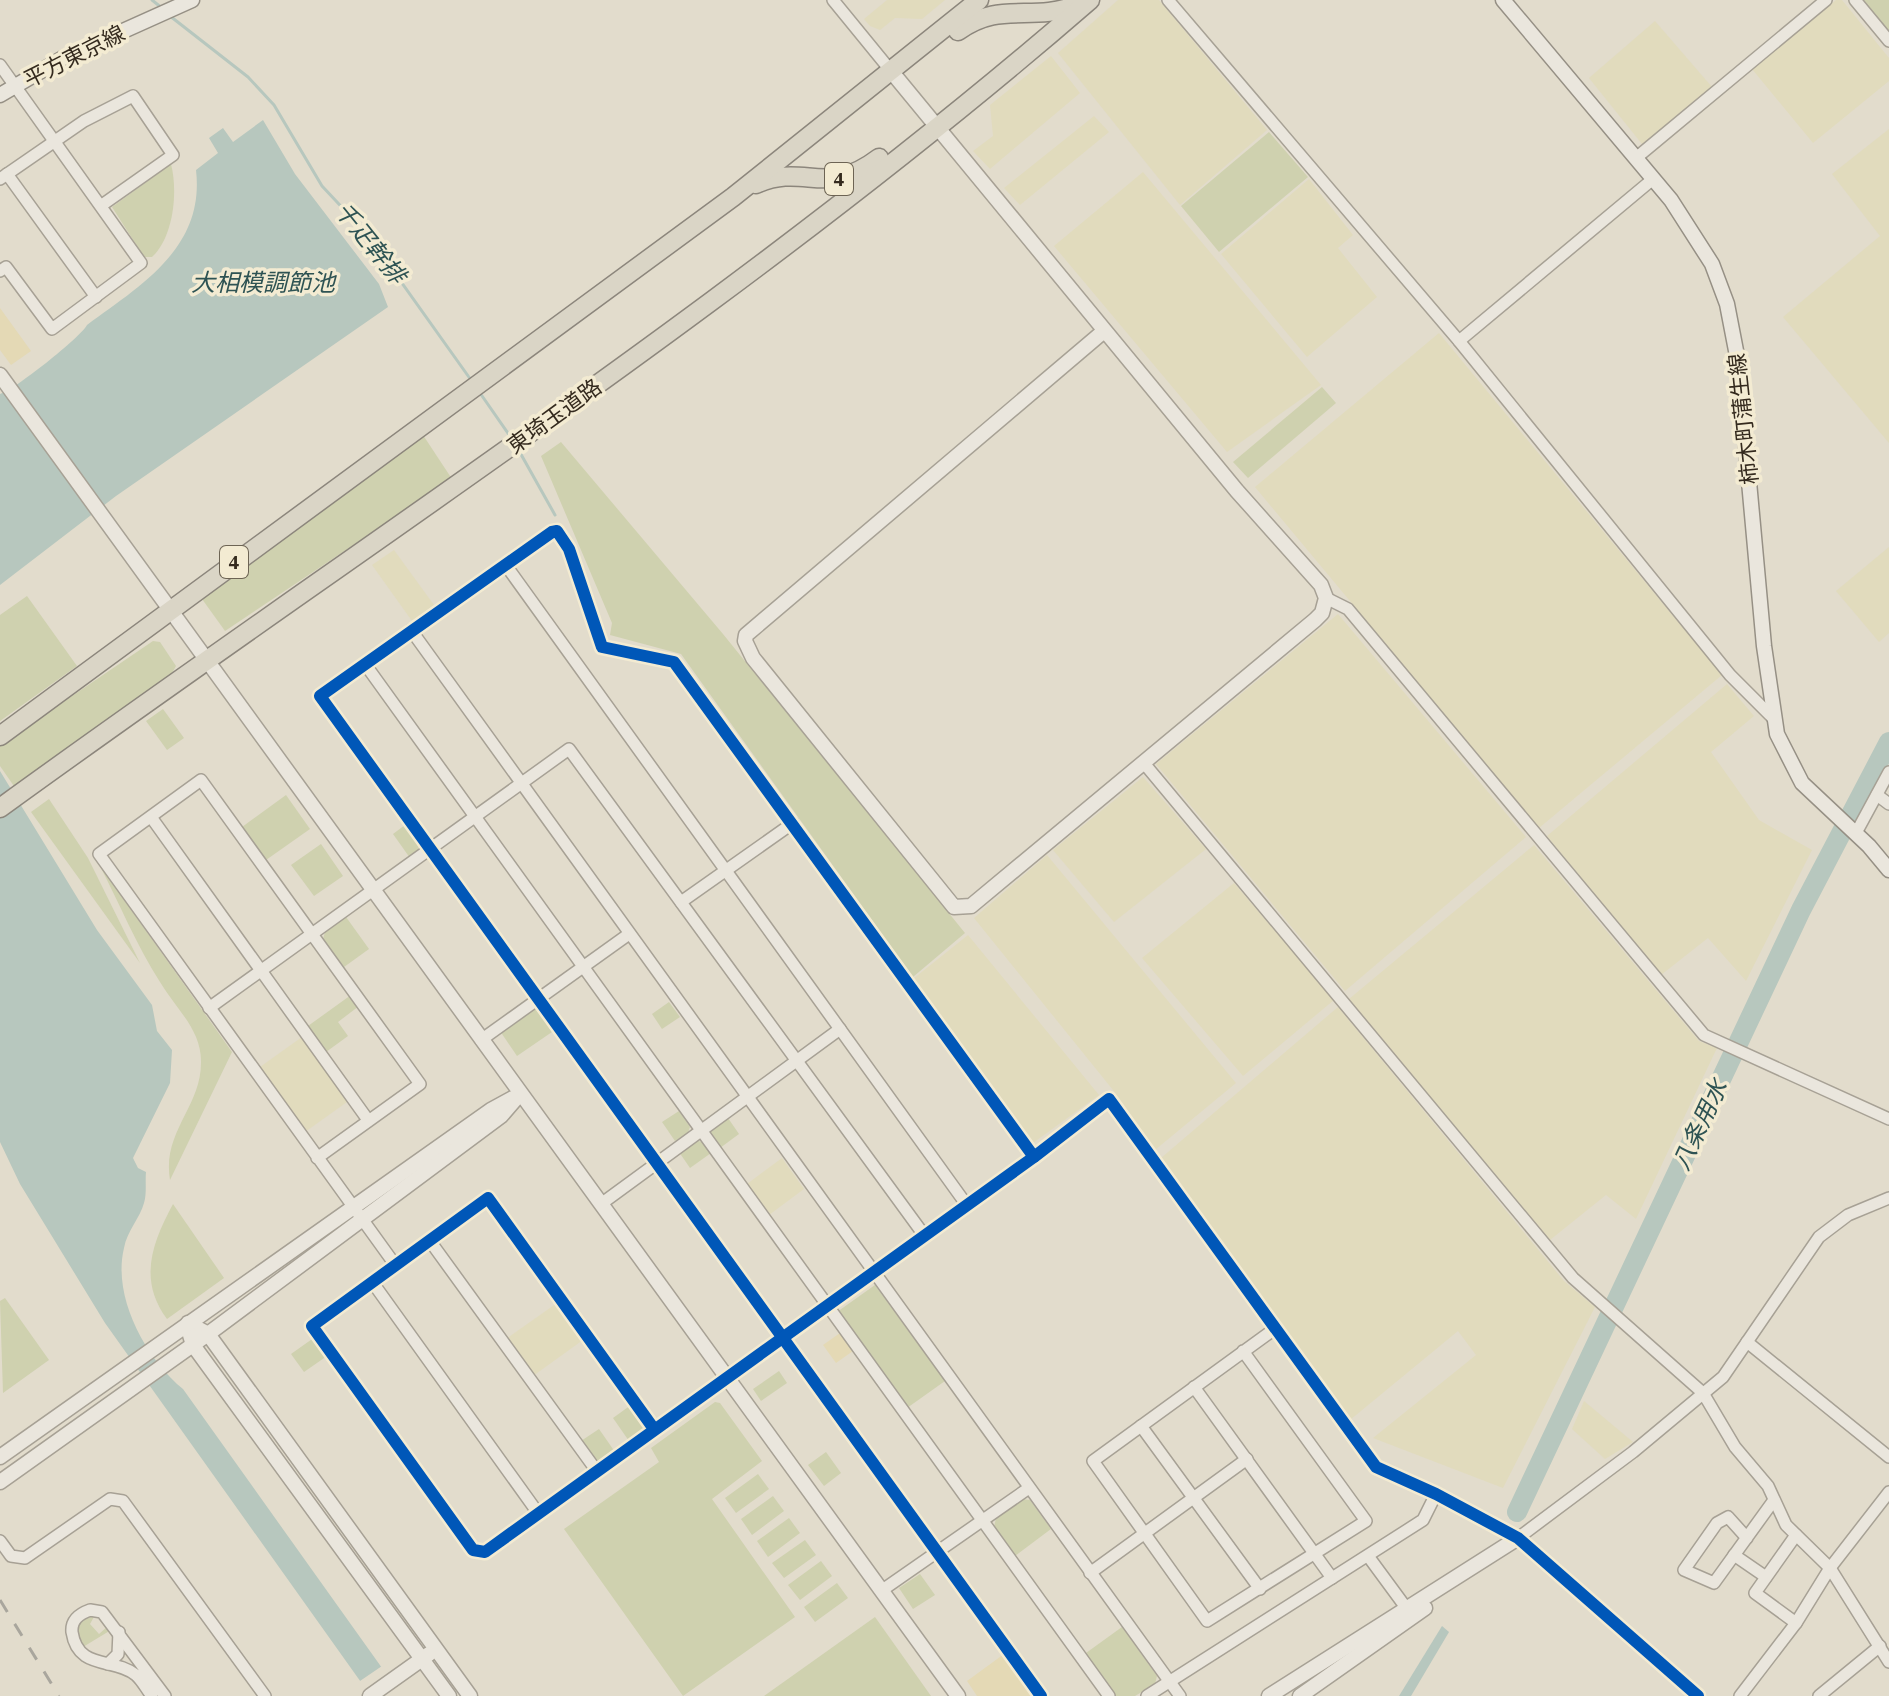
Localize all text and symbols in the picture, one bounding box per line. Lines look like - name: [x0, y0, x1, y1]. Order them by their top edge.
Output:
- street label: 平方東京線: [18, 18, 130, 94]
- road number: 4: [825, 163, 853, 195]
- water label: 千疋幹排: [327, 195, 415, 293]
- water label: 大相模調節池: [191, 266, 337, 299]
- street label: 柿木町蒲生線: [1721, 352, 1765, 486]
- street label: 東埼玉道路: [501, 372, 607, 460]
- road number: 4: [220, 546, 248, 578]
- water label: 八条用水: [1664, 1072, 1736, 1175]

